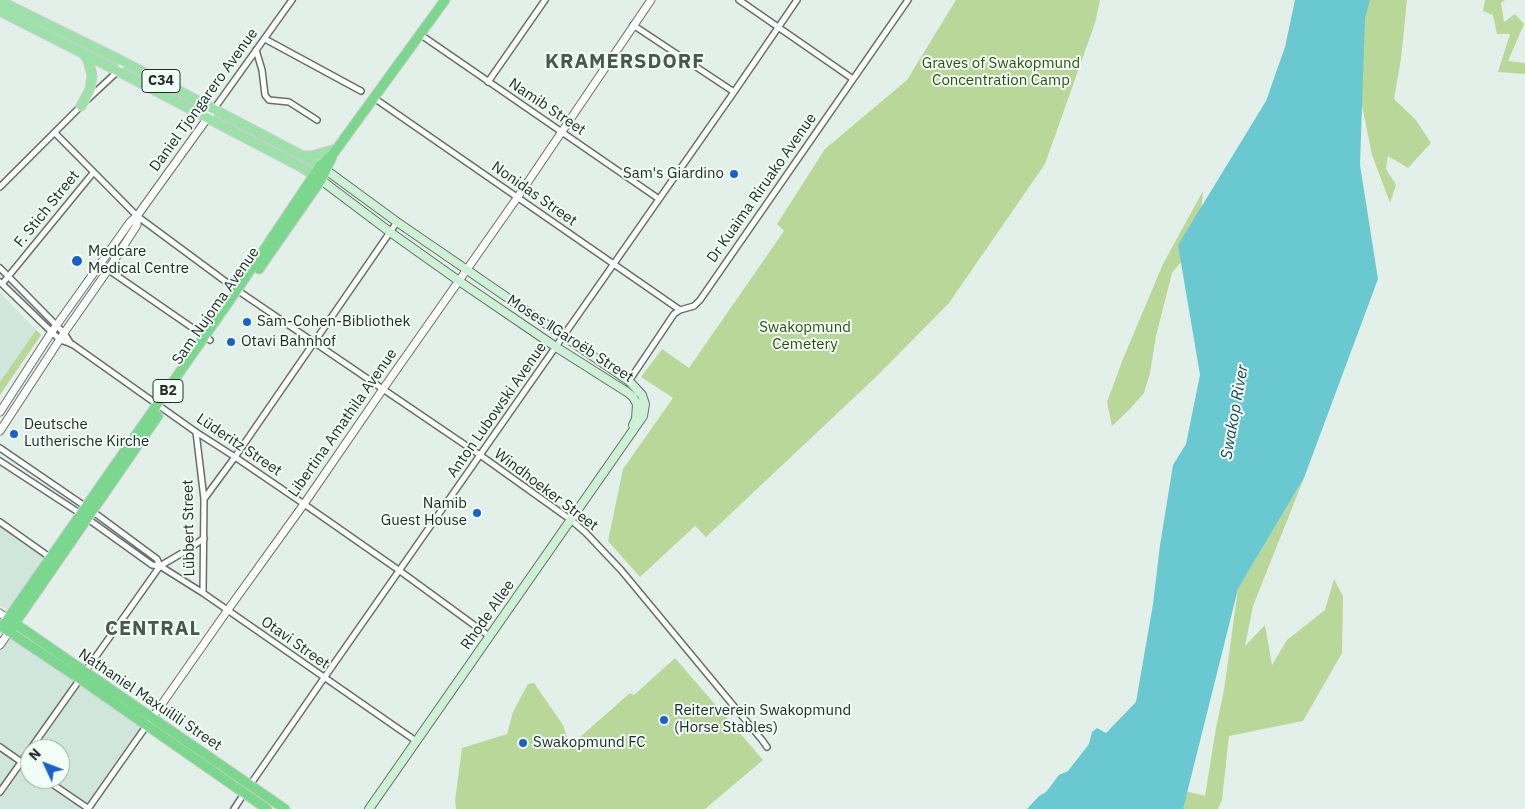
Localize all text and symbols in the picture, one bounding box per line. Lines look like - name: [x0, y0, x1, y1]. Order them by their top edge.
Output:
- street label: Daniel Tjongarero Avenue: [146, 25, 262, 175]
- district label: KRAMERSDORF: [544, 50, 706, 74]
- park label: Graves of Swakopmund Concentration Camp: [922, 55, 1080, 90]
- road number: C34: [142, 70, 180, 92]
- street label: Namib Street: [505, 75, 589, 139]
- street label: Dr Kuaima Riruako Avenue: [703, 110, 821, 266]
- street label: Nonidas Street: [488, 158, 580, 230]
- place label: Sam's Giardino: [623, 165, 724, 183]
- street label: F. Stich Street: [11, 167, 83, 251]
- marker: Sam's Giardino: [728, 168, 740, 180]
- place label: Medcare Medical Centre: [88, 243, 189, 278]
- street label: Sam Nujoma Avenue: [169, 244, 263, 368]
- marker: Medcare Medical Centre: [70, 254, 84, 268]
- street label: Moses ǁGaroëb Street: [503, 291, 637, 387]
- place label: Sam-Cohen-Bibliothek: [257, 313, 410, 331]
- marker: Sam-Cohen-Bibliothek: [241, 316, 253, 328]
- park label: Swakopmund Cemetery: [759, 319, 851, 354]
- place label: Otavi Bahnhof: [241, 333, 336, 351]
- marker: Otavi Bahnhof: [225, 336, 237, 348]
- street label: Anton Lubowski Avenue: [444, 339, 550, 481]
- street label: Libertina Amathila Avenue: [285, 345, 401, 501]
- water label: Swakop River: [1217, 363, 1253, 461]
- road number: B2: [153, 380, 183, 402]
- street label: Lüderitz Street: [193, 410, 285, 480]
- place label: Deutsche Lutherische Kirche: [24, 416, 149, 451]
- marker: Deutsche Lutherische Kirche: [8, 428, 20, 440]
- street label: Windhoeker Street: [490, 445, 602, 535]
- street label: Lübbert Street: [179, 479, 199, 577]
- place label: Namib Guest House: [381, 495, 467, 530]
- marker: Namib Guest House: [471, 507, 483, 519]
- street label: Rhode Allee: [457, 577, 519, 653]
- street label: Otavi Street: [257, 613, 333, 673]
- district label: CENTRAL: [104, 617, 202, 641]
- street label: Nathaniel Maxuilili Street: [75, 645, 225, 755]
- place label: Reiterverein Swakopmund (Horse Stables): [674, 702, 851, 737]
- marker: Reiterverein Swakopmund (Horse Stables): [658, 714, 670, 726]
- place label: Swakopmund FC: [533, 734, 646, 752]
- marker: Swakopmund FC: [517, 737, 529, 749]
- north arrow: [20, 739, 70, 789]
- text: N: [25, 745, 45, 764]

